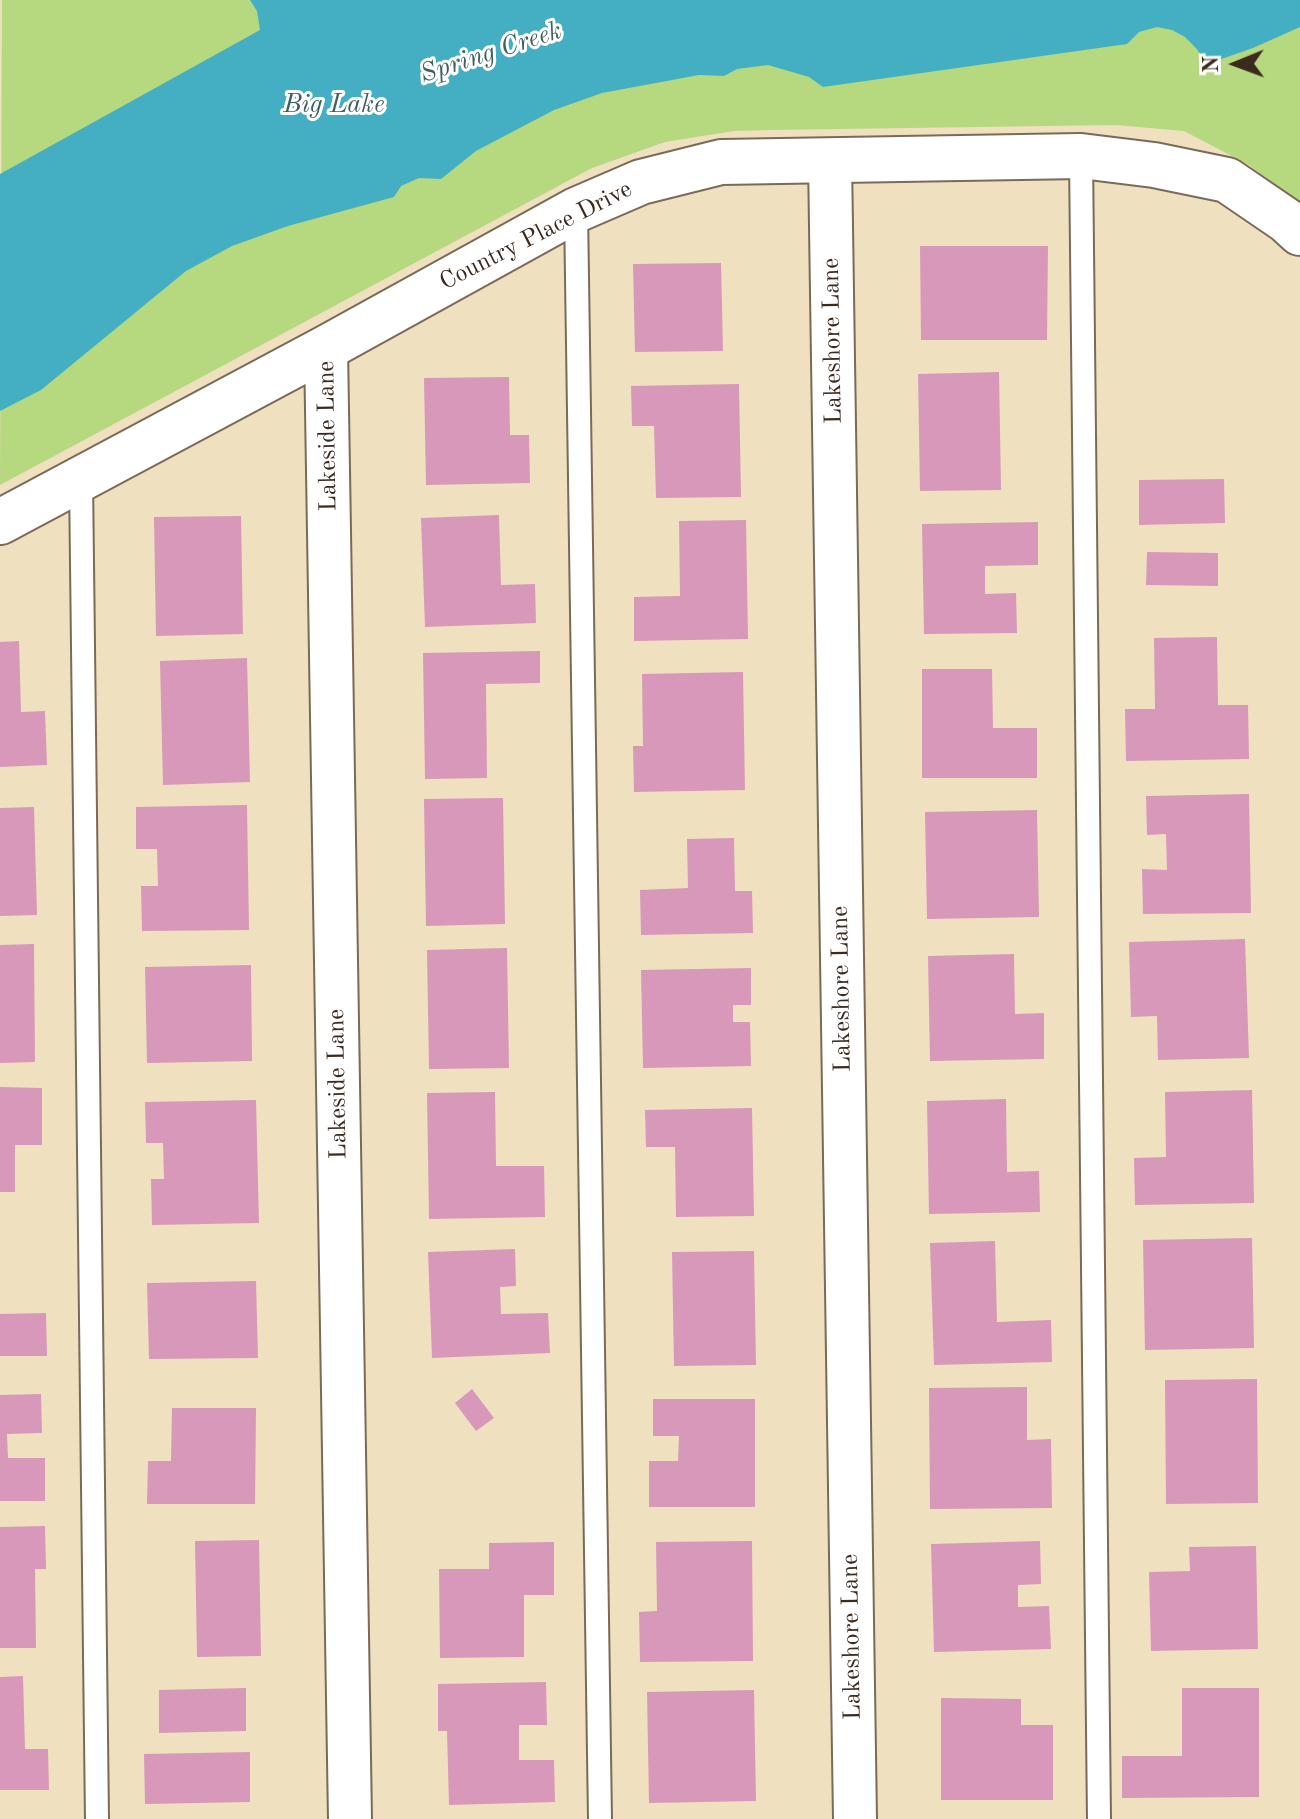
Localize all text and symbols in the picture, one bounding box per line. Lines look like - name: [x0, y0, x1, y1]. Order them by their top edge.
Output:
- water label: Spring Creek: [416, 15, 566, 91]
- north arrow: [1196, 24, 1276, 104]
- text: N: [1201, 56, 1223, 73]
- water label: Big Lake: [283, 89, 385, 121]
- street label: Country Place Drive: [435, 175, 637, 297]
- street label: Lakeshore Lane: [817, 258, 849, 424]
- street label: Lakeside Lane: [312, 360, 344, 512]
- street label: Lakeshore Lane: [826, 906, 858, 1072]
- street label: Lakeside Lane: [322, 1008, 354, 1160]
- street label: Lakeshore Lane: [836, 1554, 868, 1720]

